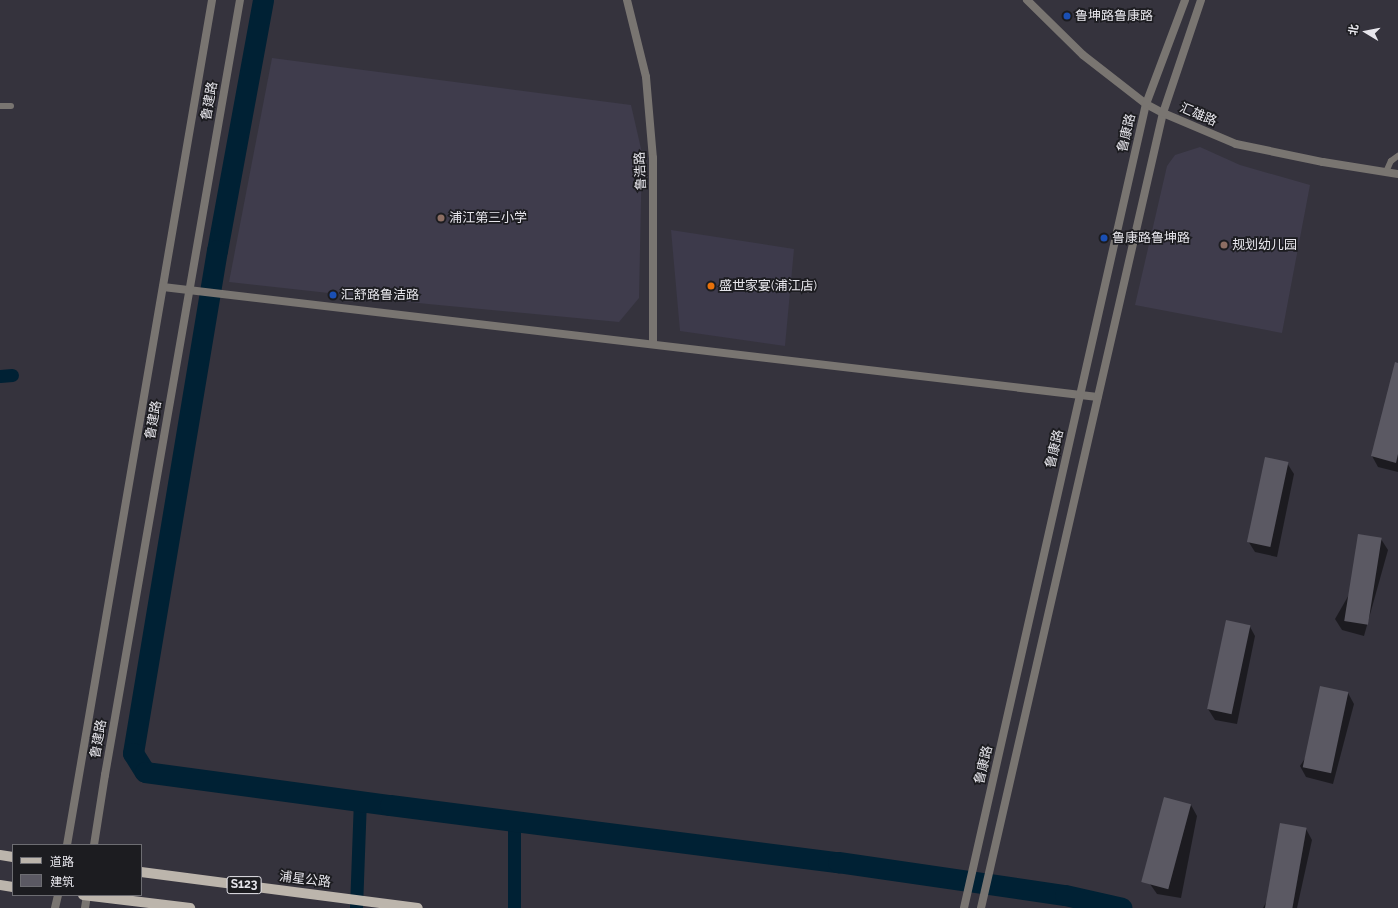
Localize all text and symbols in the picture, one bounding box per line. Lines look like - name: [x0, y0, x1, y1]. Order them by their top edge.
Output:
- place label: 鲁坤路鲁康路: [1075, 8, 1153, 24]
- marker: 鲁坤路鲁康路: [1062, 11, 1072, 21]
- north arrow: [1346, 12, 1386, 52]
- text: 北: [1346, 23, 1361, 36]
- street label: 鲁建路: [199, 80, 221, 122]
- street label: 汇雄路: [1177, 100, 1219, 130]
- street label: 鲁康路: [1115, 112, 1139, 154]
- street label: 鲁浩路: [633, 151, 649, 191]
- place label: 浦江第三小学: [449, 210, 527, 226]
- marker: 浦江第三小学: [436, 213, 446, 223]
- place label: 鲁康路鲁坤路: [1112, 230, 1190, 246]
- marker: 鲁康路鲁坤路: [1099, 233, 1109, 243]
- place label: 规划幼儿园: [1232, 237, 1297, 253]
- marker: 规划幼儿园: [1219, 240, 1229, 250]
- place label: 盛世家宴(浦江店): [719, 278, 817, 294]
- marker: 盛世家宴(浦江店): [706, 281, 716, 291]
- place label: 汇舒路鲁洁路: [341, 287, 419, 303]
- marker: 汇舒路鲁洁路: [328, 290, 338, 300]
- street label: 鲁建路: [143, 399, 165, 441]
- street label: 鲁康路: [1043, 428, 1067, 470]
- street label: 鲁建路: [88, 718, 110, 760]
- street label: 鲁康路: [972, 744, 996, 786]
- legend: [12, 844, 142, 896]
- text: 道路: [50, 855, 74, 869]
- street label: 浦星公路: [278, 869, 332, 891]
- text: 建筑: [50, 875, 74, 889]
- road number: S123: [226, 875, 262, 895]

